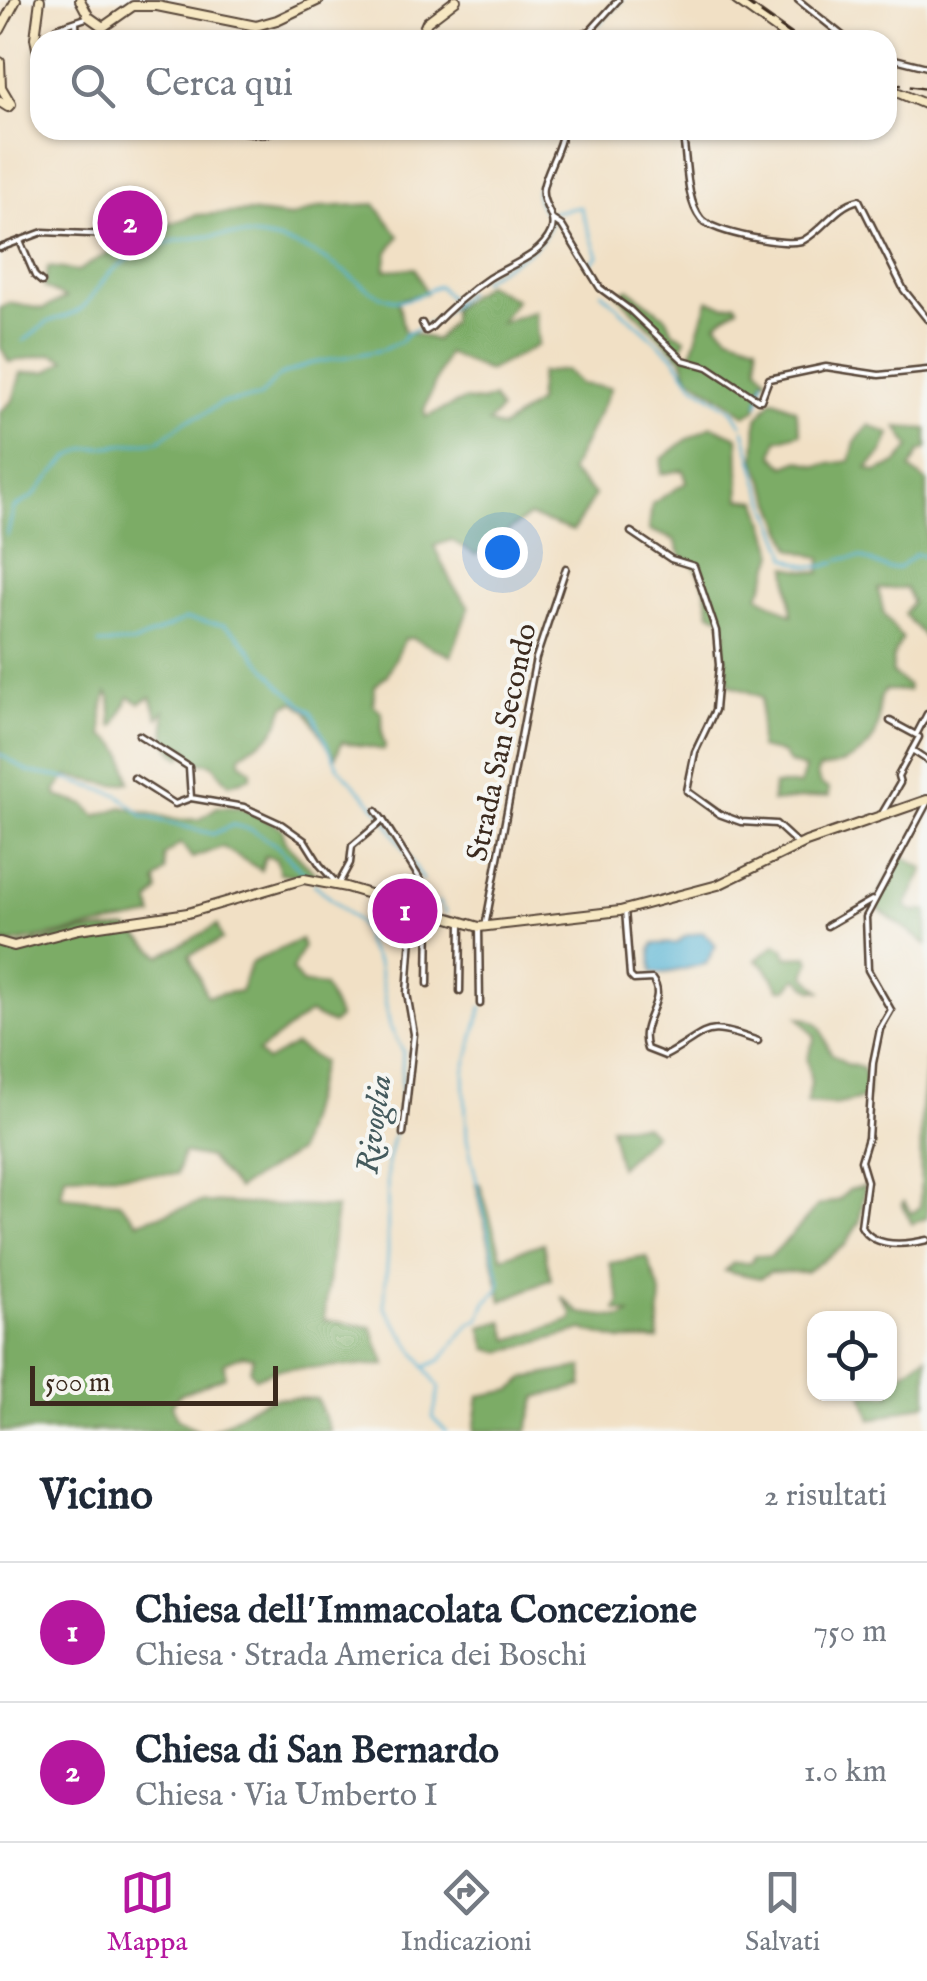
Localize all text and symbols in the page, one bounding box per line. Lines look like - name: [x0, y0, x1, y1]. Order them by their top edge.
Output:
- search box: [30, 30, 897, 140]
- icon: search: [65, 58, 120, 113]
- text: Cerca qui: [145, 61, 293, 109]
- pin: 2: [98, 186, 162, 260]
- your location: [477, 527, 528, 578]
- street label: Strada San Secondo: [459, 620, 547, 865]
- pin: 1: [372, 874, 438, 948]
- water label: Rivoglia: [348, 1072, 403, 1177]
- map controls: [807, 1311, 897, 1401]
- button: locate: [807, 1311, 897, 1401]
- scale bar: [30, 1361, 278, 1406]
- text: 500 m: [45, 1366, 110, 1401]
- text: Vicino: [40, 1470, 153, 1523]
- text: 2 risultati: [764, 1476, 887, 1517]
- text: Chiesa dell′Immacolata Concezione: [135, 1588, 697, 1636]
- text: 1: [67, 1612, 78, 1653]
- text: 750 m: [813, 1612, 887, 1653]
- text: Chiesa · Strada America dei Boschi: [135, 1636, 587, 1677]
- text: Chiesa di San Bernardo: [135, 1728, 499, 1776]
- text: 2: [65, 1752, 80, 1793]
- text: 1.0 km: [804, 1752, 887, 1793]
- text: Chiesa · Via Umberto I: [135, 1776, 438, 1817]
- tab: Mappa: [107, 1865, 188, 1960]
- tab: Indicazioni: [401, 1865, 532, 1960]
- tab: Salvati: [745, 1865, 820, 1960]

